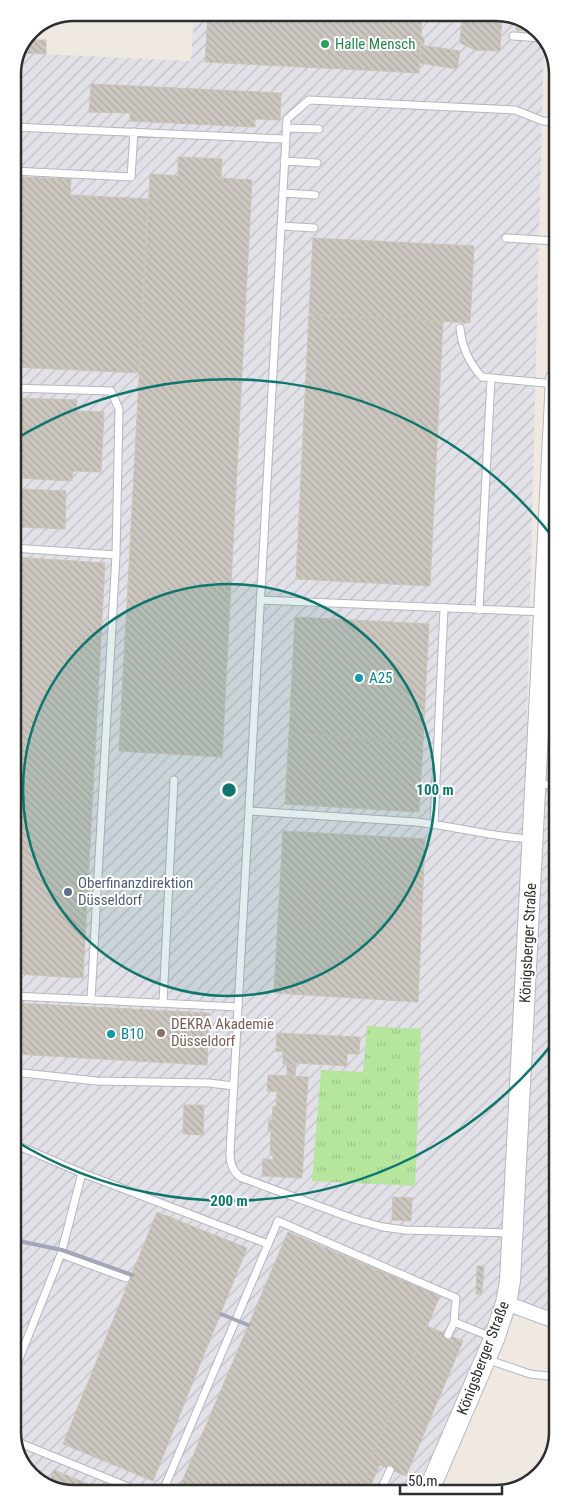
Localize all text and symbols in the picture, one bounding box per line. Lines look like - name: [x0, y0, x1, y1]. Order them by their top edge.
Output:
- place label: Halle Mensch: [335, 35, 416, 53]
- marker: Halle Mensch: [319, 38, 331, 50]
- place label: A25: [369, 669, 392, 687]
- marker: A25: [353, 672, 365, 684]
- centre of rings: [220, 781, 238, 799]
- text: 100 m: [416, 781, 454, 799]
- place label: Oberfinanzdirektion Düsseldorf: [78, 874, 193, 909]
- street label: Königsberger Straße: [516, 882, 540, 1004]
- marker: Oberfinanzdirektion Düsseldorf: [62, 886, 74, 898]
- place label: DEKRA Akademie Düsseldorf: [171, 1015, 274, 1050]
- place label: B10: [121, 1025, 144, 1043]
- marker: DEKRA Akademie Düsseldorf: [155, 1027, 167, 1039]
- marker: B10: [105, 1028, 117, 1040]
- text: 200 m: [210, 1192, 248, 1210]
- street label: Königsberger Straße: [453, 1299, 513, 1417]
- scale bar: [400, 1464, 502, 1496]
- text: 50 m: [408, 1472, 438, 1490]

